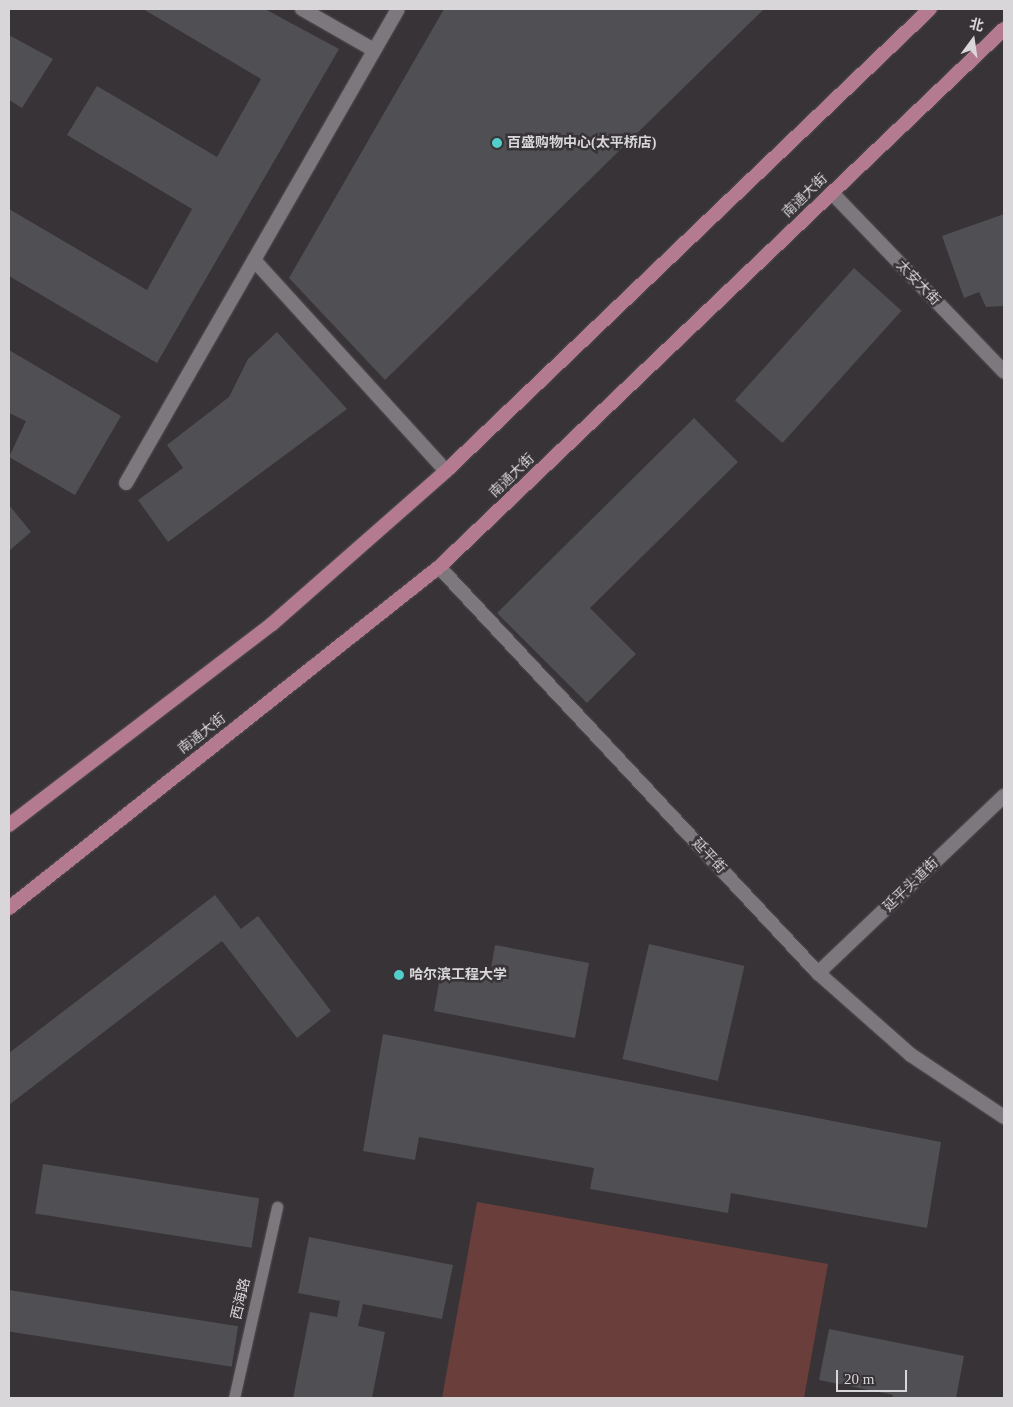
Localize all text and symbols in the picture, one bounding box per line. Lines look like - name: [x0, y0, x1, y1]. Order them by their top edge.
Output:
- north arrow: [948, 15, 998, 65]
- text: 北: [968, 16, 985, 34]
- place label: 百盛购物中心(太平桥店): [507, 135, 656, 151]
- marker: 百盛购物中心(太平桥店): [491, 137, 503, 149]
- street label: 南通大街: [779, 171, 831, 221]
- street label: 太安大街: [893, 257, 943, 309]
- street label: 南通大街: [486, 451, 538, 501]
- street label: 南通大街: [175, 710, 229, 758]
- street label: 延平街: [689, 835, 729, 877]
- street label: 延平头道街: [880, 855, 942, 915]
- place label: 哈尔滨工程大学: [409, 967, 507, 983]
- marker: 哈尔滨工程大学: [393, 969, 405, 981]
- street label: 西海路: [228, 1277, 254, 1321]
- scale bar: [838, 1360, 909, 1392]
- text: 20 m: [844, 1371, 874, 1387]

